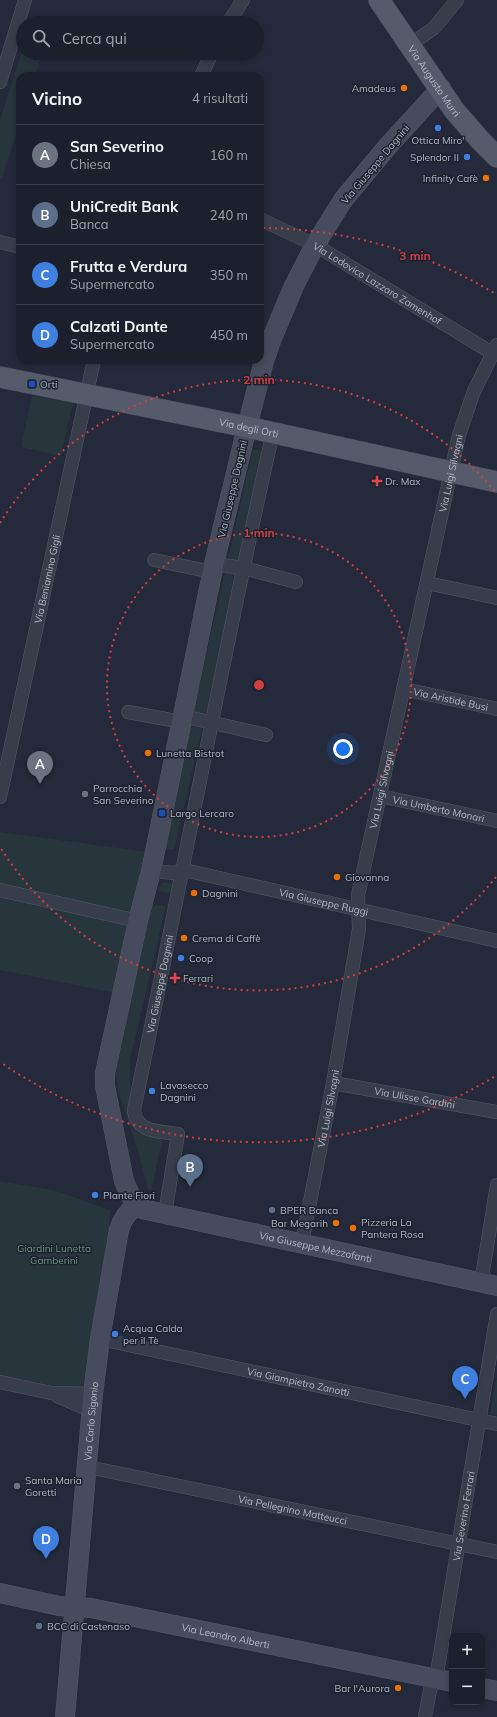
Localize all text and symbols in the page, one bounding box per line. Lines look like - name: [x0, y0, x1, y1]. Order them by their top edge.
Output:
- search box: [16, 16, 264, 60]
- icon: search: [30, 27, 52, 49]
- text: Cerca qui: [62, 29, 127, 48]
- street label: Via Augusto Murri: [405, 43, 463, 120]
- place label: Amadeus: [352, 82, 396, 95]
- marker: Amadeus: [399, 83, 409, 93]
- text: Vicino: [32, 88, 82, 109]
- text: 4 risultati: [192, 90, 248, 106]
- street label: Via Giuseppe Dagnini: [338, 122, 412, 207]
- marker: Ottica Miro': [433, 123, 443, 133]
- place label: Ottica Miro': [412, 134, 464, 147]
- text: San Severino: [70, 137, 164, 156]
- text: A: [40, 147, 50, 163]
- text: 160 m: [210, 147, 248, 163]
- place label: Splendor II: [410, 151, 459, 164]
- marker: Splendor II: [462, 152, 472, 162]
- text: Chiesa: [70, 156, 111, 172]
- place label: Infinity Cafè: [423, 172, 478, 185]
- marker: Infinity Cafè: [481, 173, 491, 183]
- text: UniCredit Bank: [70, 197, 178, 216]
- text: B: [41, 207, 49, 223]
- text: 240 m: [210, 207, 248, 223]
- text: Banca: [70, 216, 108, 232]
- street label: Via Lodovico Lazzaro Zamenhof: [311, 239, 444, 328]
- text: 3 min: [399, 248, 431, 263]
- text: Frutta e Verdura: [70, 257, 187, 276]
- text: C: [41, 267, 49, 283]
- text: 350 m: [210, 267, 248, 283]
- text: Supermercato: [70, 276, 154, 292]
- text: Calzati Dante: [70, 317, 168, 336]
- text: D: [40, 327, 50, 343]
- text: 450 m: [210, 327, 248, 343]
- text: Supermercato: [70, 336, 154, 352]
- text: 2 min: [243, 372, 275, 387]
- place label: Orti: [40, 378, 58, 391]
- marker: Orti: [27, 379, 37, 389]
- street label: Via degli Orti: [218, 416, 280, 441]
- street label: Via Luigi Silvagni: [436, 433, 466, 513]
- street label: Via Giuseppe Dagnini: [215, 439, 250, 539]
- place label: Dr. Max: [385, 475, 421, 488]
- marker: Dr. Max: [372, 476, 382, 486]
- text: 1 min: [243, 525, 275, 540]
- street label: Via Beniamino Gigli: [32, 534, 63, 625]
- centre of rings: [252, 678, 266, 692]
- street label: Via Aristide Busi: [412, 685, 489, 714]
- your location: [333, 739, 353, 759]
- place label: Lunetta Bistrot: [156, 747, 225, 760]
- marker: Lunetta Bistrot: [143, 748, 153, 758]
- street label: Via Luigi Silvagni: [367, 750, 396, 830]
- pin: A: [27, 751, 53, 784]
- place label: Parrocchia San Severino: [93, 782, 154, 807]
- marker: Parrocchia San Severino: [80, 789, 90, 799]
- street label: Via Umberto Monari: [392, 793, 486, 825]
- place label: Largo Lercaro: [170, 807, 234, 820]
- marker: Largo Lercaro: [157, 808, 167, 818]
- place label: Giovanna: [345, 871, 389, 884]
- marker: Giovanna: [332, 872, 342, 882]
- street label: Via Giuseppe Ruggi: [278, 886, 370, 919]
- place label: Dagnini: [202, 887, 238, 900]
- marker: Dagnini: [189, 888, 199, 898]
- place label: Crema di Caffè: [192, 932, 261, 945]
- marker: Crema di Caffè: [179, 933, 189, 943]
- street label: Via Giuseppe Dagnini: [144, 934, 176, 1034]
- place label: Coop: [189, 952, 213, 965]
- marker: Coop: [176, 953, 186, 963]
- place label: Ferrari: [183, 972, 213, 985]
- marker: Ferrari: [170, 973, 180, 983]
- street label: Via Luigi Silvagni: [315, 1069, 342, 1149]
- place label: Lavasecco Dagnini: [160, 1079, 209, 1104]
- street label: Via Ulisse Gardini: [373, 1084, 456, 1111]
- marker: Lavasecco Dagnini: [147, 1086, 157, 1096]
- pin: B: [177, 1154, 203, 1187]
- place label: Plante Fiori: [103, 1189, 155, 1202]
- marker: Plante Fiori: [90, 1190, 100, 1200]
- place label: BPER Banca: [280, 1204, 338, 1217]
- marker: BPER Banca: [267, 1205, 277, 1215]
- place label: Pizzeria La Pantera Rosa: [361, 1216, 424, 1241]
- place label: Bar Megarih: [271, 1217, 328, 1230]
- marker: Bar Megarih: [331, 1218, 341, 1228]
- marker: Pizzeria La Pantera Rosa: [348, 1223, 358, 1233]
- street label: Via Giuseppe Mezzofanti: [258, 1229, 373, 1266]
- park label: Giardini Lunetta Gamberini: [17, 1242, 91, 1267]
- place label: Acqua Calda per il Tè: [123, 1322, 183, 1347]
- marker: Acqua Calda per il Tè: [110, 1329, 120, 1339]
- street label: Via Giampietro Zanotti: [246, 1365, 351, 1399]
- pin: C: [452, 1366, 478, 1399]
- street label: Via Carlo Sigonio: [81, 1381, 102, 1461]
- street label: Via Severino Ferrari: [450, 1470, 478, 1562]
- place label: Santa Maria Goretti: [25, 1474, 82, 1499]
- marker: Santa Maria Goretti: [12, 1481, 22, 1491]
- street label: Via Pellegrino Matteucci: [237, 1492, 348, 1528]
- pin: D: [33, 1526, 59, 1559]
- place label: BCC di Castenaso: [47, 1620, 130, 1633]
- marker: BCC di Castenaso: [34, 1621, 44, 1631]
- street label: Via Leandro Alberti: [180, 1621, 271, 1651]
- map controls: [449, 1633, 485, 1705]
- button: +: [449, 1633, 485, 1669]
- button: −: [449, 1669, 485, 1705]
- place label: Bar l'Aurora: [334, 1682, 390, 1695]
- marker: Bar l'Aurora: [393, 1683, 403, 1693]

